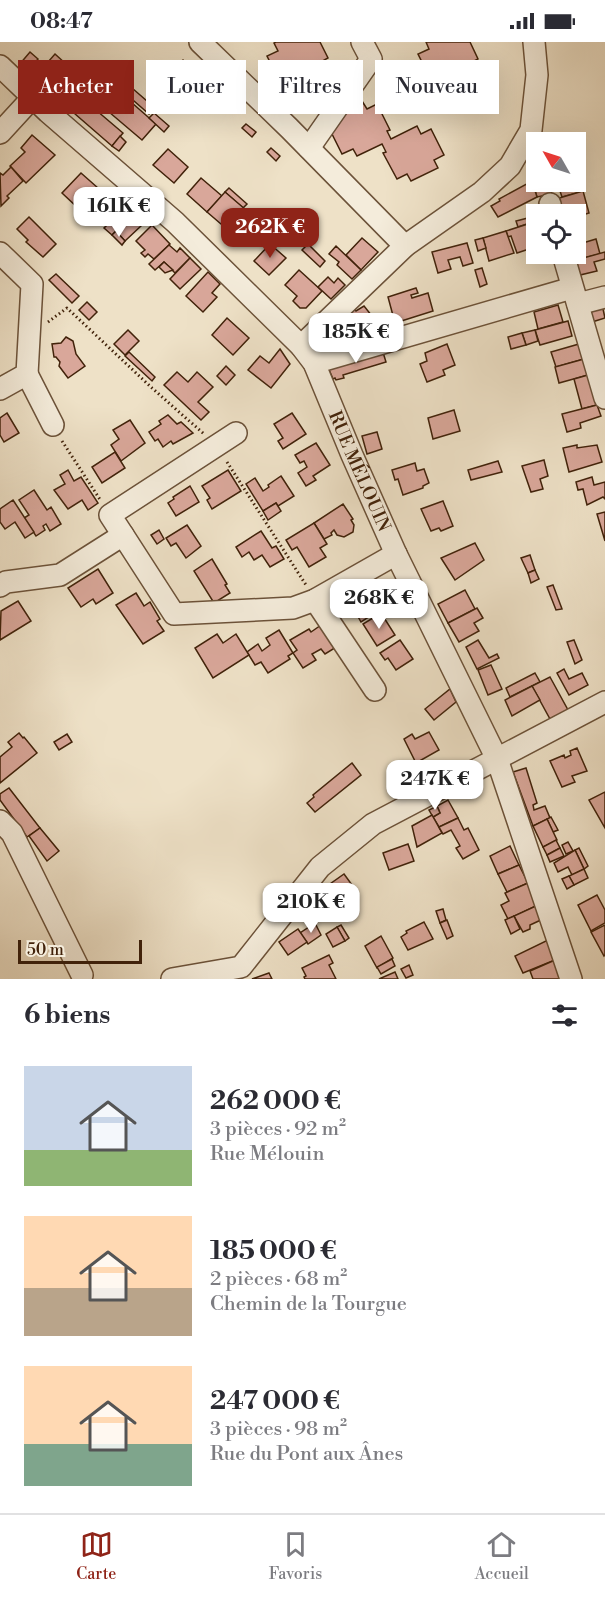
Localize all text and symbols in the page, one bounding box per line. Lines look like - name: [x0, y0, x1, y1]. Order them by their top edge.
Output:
- text: 08:47: [30, 8, 93, 35]
- chip: Acheter: [18, 60, 134, 114]
- chip: Louer: [146, 60, 246, 114]
- chip: Filtres: [258, 60, 363, 114]
- chip: Nouveau: [375, 60, 499, 114]
- north arrow: [526, 132, 586, 192]
- map controls: [526, 132, 586, 264]
- pin: 161K €: [70, 187, 168, 238]
- text: 161K €: [88, 194, 150, 219]
- button: locate: [526, 204, 586, 264]
- pin: 262K €: [221, 208, 319, 259]
- text: 262K €: [235, 215, 305, 240]
- pin: 185K €: [307, 313, 405, 364]
- text: 185K €: [323, 320, 389, 345]
- street label: RUE MÉLOUIN: [323, 407, 396, 536]
- pin: 268K €: [330, 579, 428, 630]
- text: 268K €: [344, 586, 414, 611]
- pin: 247K €: [386, 760, 484, 811]
- text: 247K €: [400, 767, 470, 792]
- pin: 210K €: [262, 883, 360, 934]
- text: 210K €: [277, 890, 345, 915]
- scale bar: [18, 937, 142, 965]
- text: 50 m: [27, 940, 64, 960]
- text: 6 biens: [24, 999, 110, 1031]
- icon: filters: [548, 999, 581, 1032]
- text: 262 000 €: [210, 1085, 341, 1117]
- icon: home: [72, 1090, 144, 1162]
- text: 3 pièces · 92 m²: [210, 1117, 346, 1142]
- text: Rue Mélouin: [210, 1142, 324, 1167]
- text: 185 000 €: [210, 1235, 337, 1267]
- icon: home: [72, 1240, 144, 1312]
- text: 2 pièces · 68 m²: [210, 1267, 347, 1292]
- text: Chemin de la Tourgue: [210, 1292, 407, 1317]
- text: 247 000 €: [210, 1385, 340, 1417]
- icon: home: [72, 1390, 144, 1462]
- text: 3 pièces · 98 m²: [210, 1417, 347, 1442]
- text: Rue du Pont aux Ânes: [210, 1442, 403, 1467]
- tab: Carte: [76, 1528, 116, 1584]
- tab: Favoris: [269, 1528, 322, 1584]
- tab: Accueil: [475, 1528, 529, 1584]

